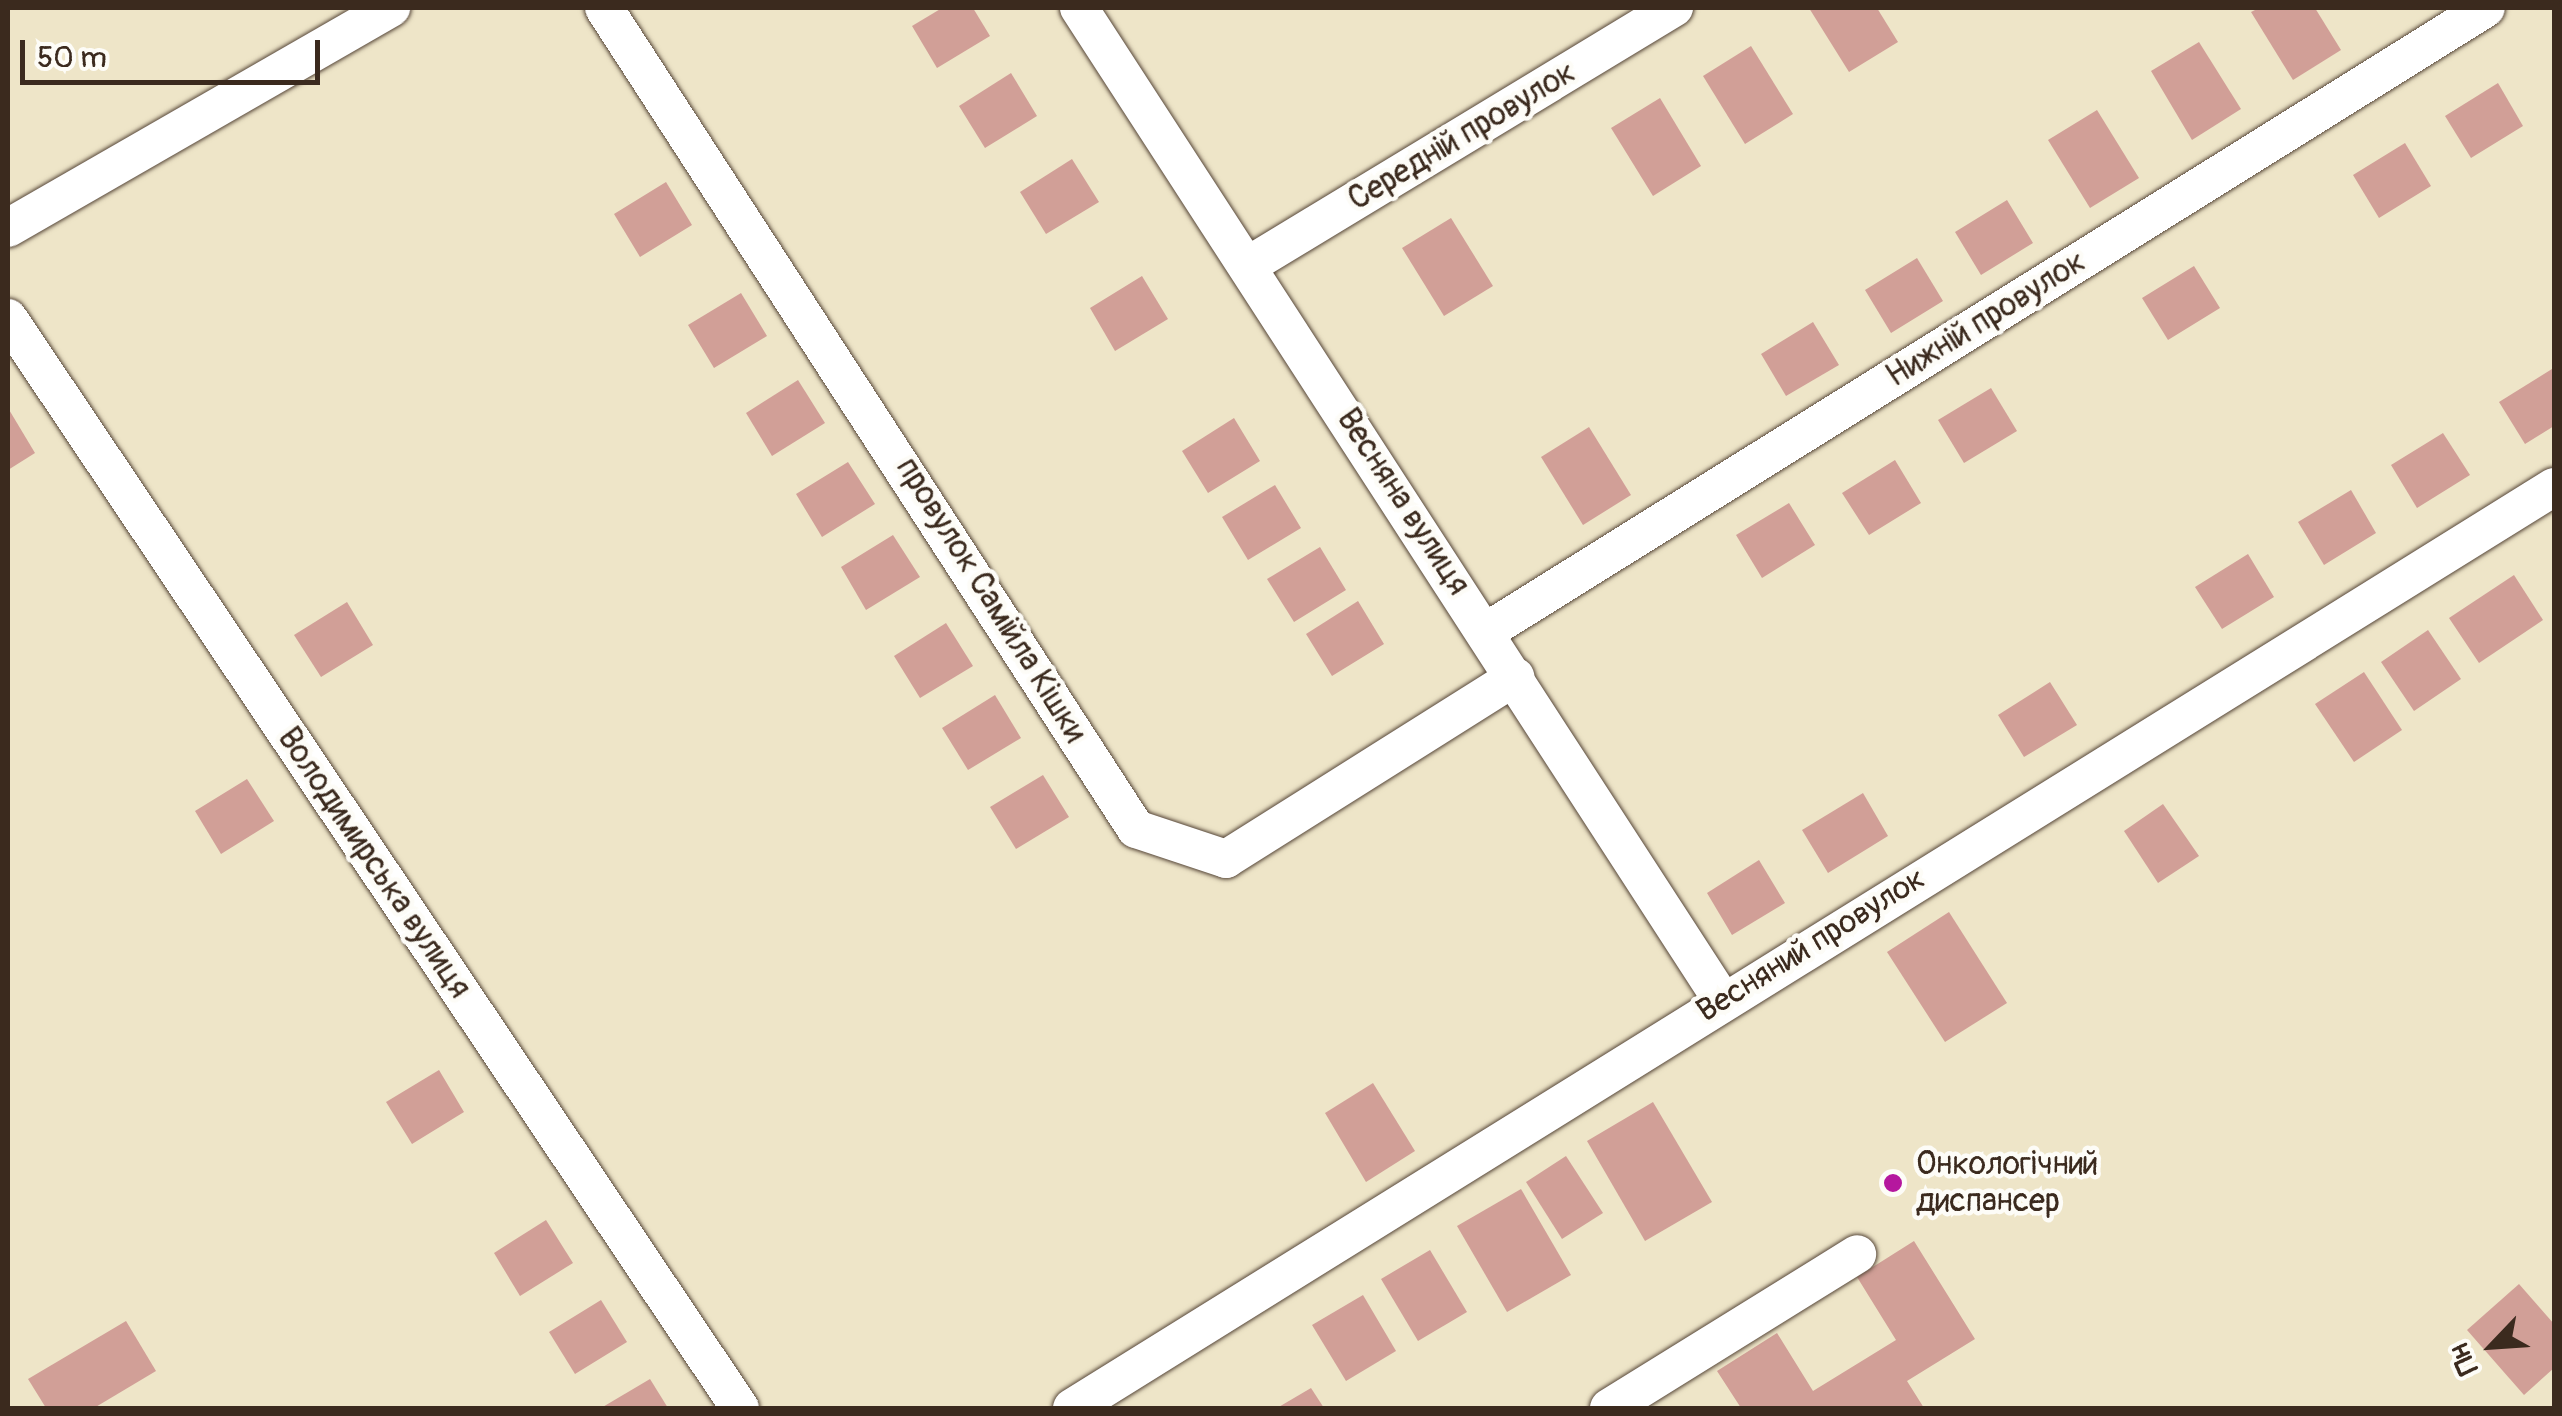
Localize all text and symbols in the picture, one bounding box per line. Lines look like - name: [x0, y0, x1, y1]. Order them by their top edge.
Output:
- scale bar: [25, 20, 325, 82]
- text: 50 m: [37, 39, 107, 76]
- street label: Середній провулок: [1342, 53, 1582, 219]
- street label: Нижній провулок: [1879, 242, 2093, 396]
- street label: Весняна вулиця: [1328, 402, 1478, 602]
- street label: провулок Самійла Кішки: [888, 451, 1094, 749]
- street label: Володимирська вулиця: [269, 720, 479, 1006]
- street label: Весняний провулок: [1690, 859, 1932, 1031]
- place label: Онкологічний диспансер: [1916, 1146, 2098, 1221]
- marker: Онкологічний диспансер: [1880, 1170, 1906, 1196]
- north arrow: [2442, 1296, 2542, 1396]
- text: Пн: [2442, 1338, 2487, 1380]

